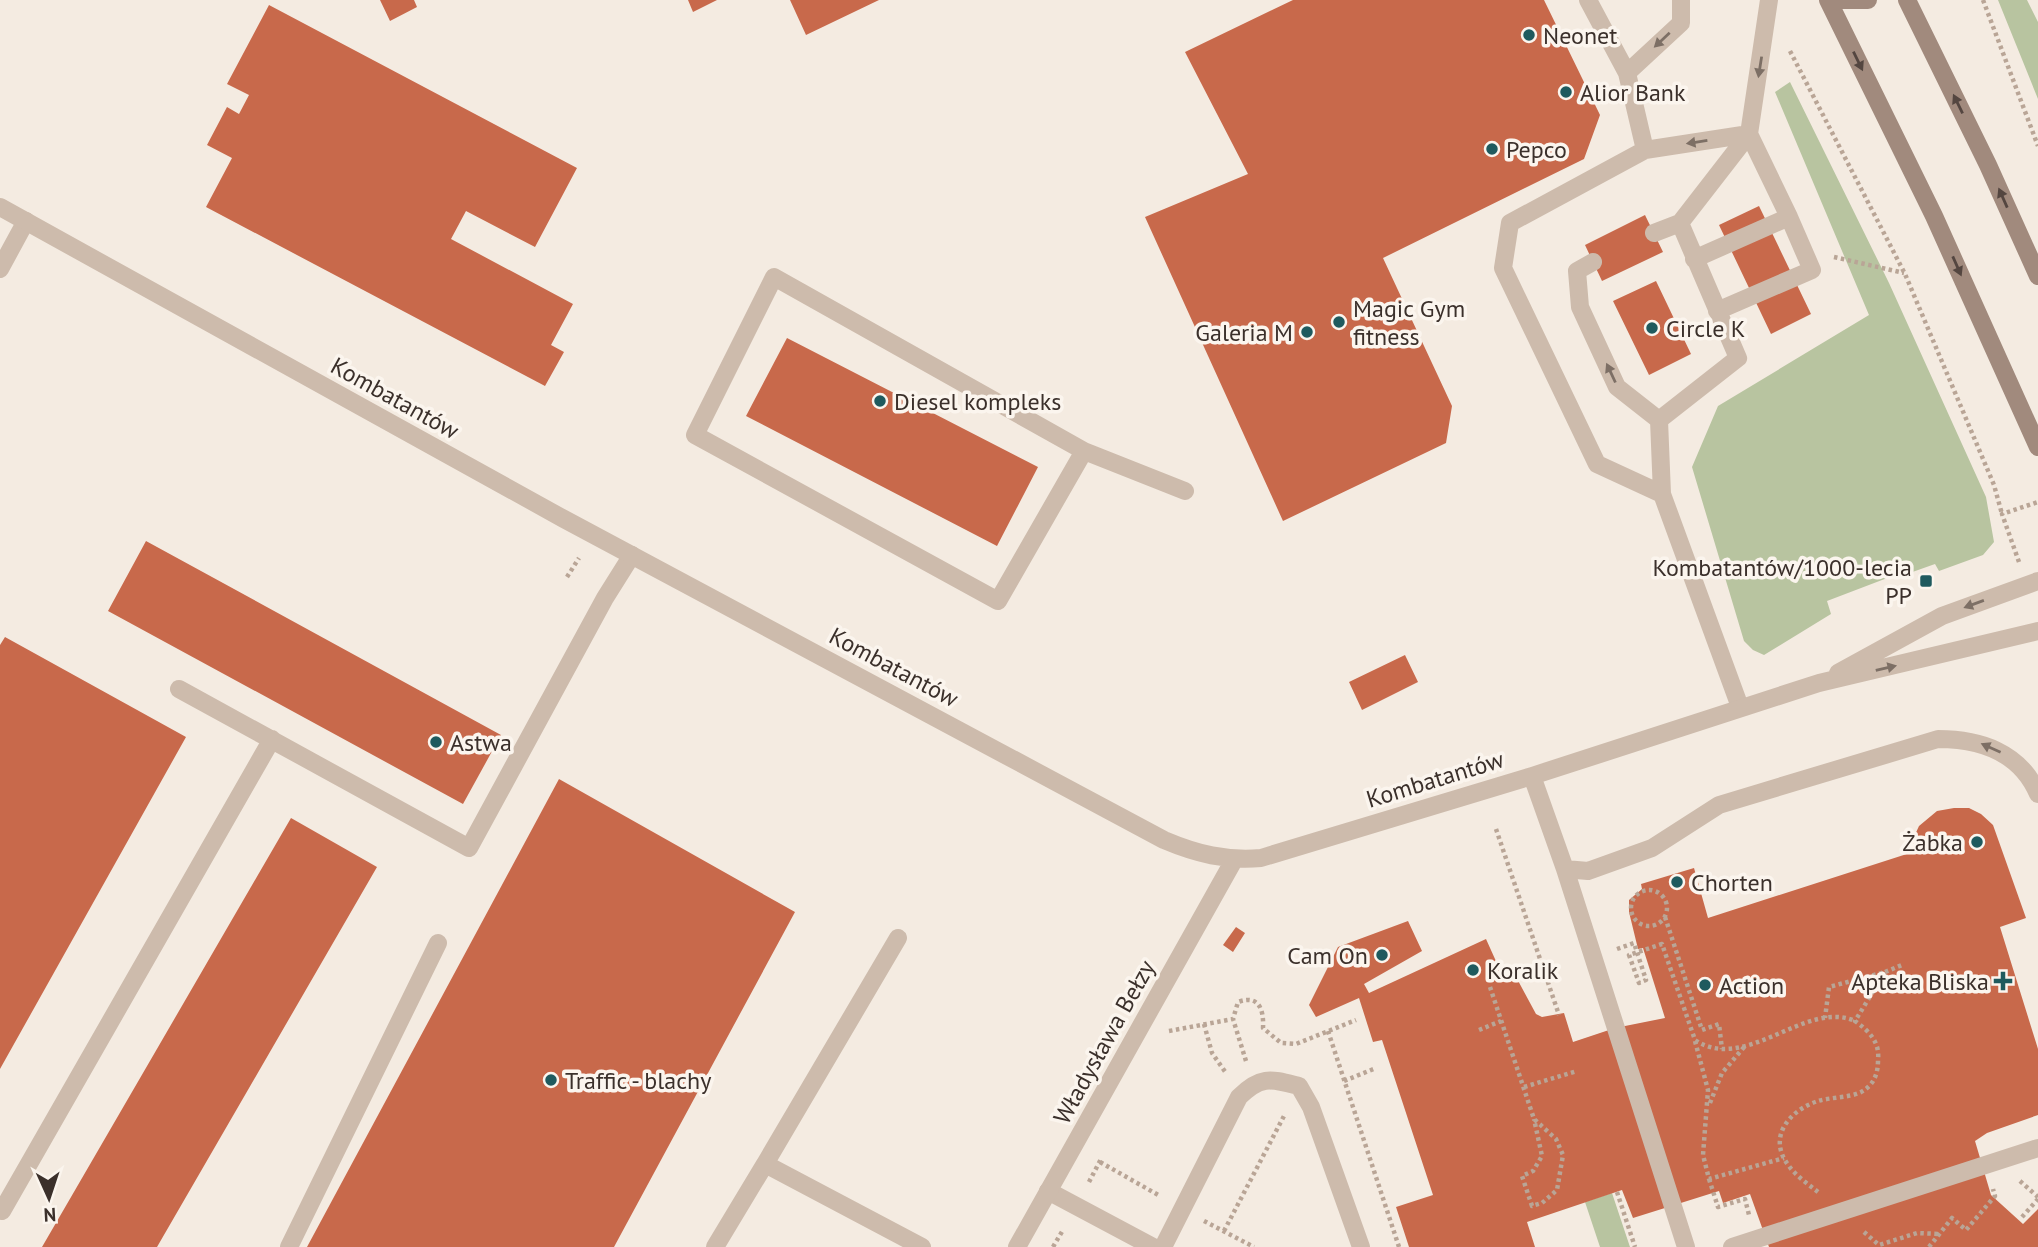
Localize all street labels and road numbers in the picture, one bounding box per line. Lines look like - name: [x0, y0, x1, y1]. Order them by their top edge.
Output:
- street label: Kombatantów: [325, 350, 465, 446]
- street label: Kombatantów: [824, 620, 964, 714]
- street label: Kombatantów: [1363, 743, 1508, 815]
- street label: Władysława Bełzy: [1046, 955, 1162, 1129]

